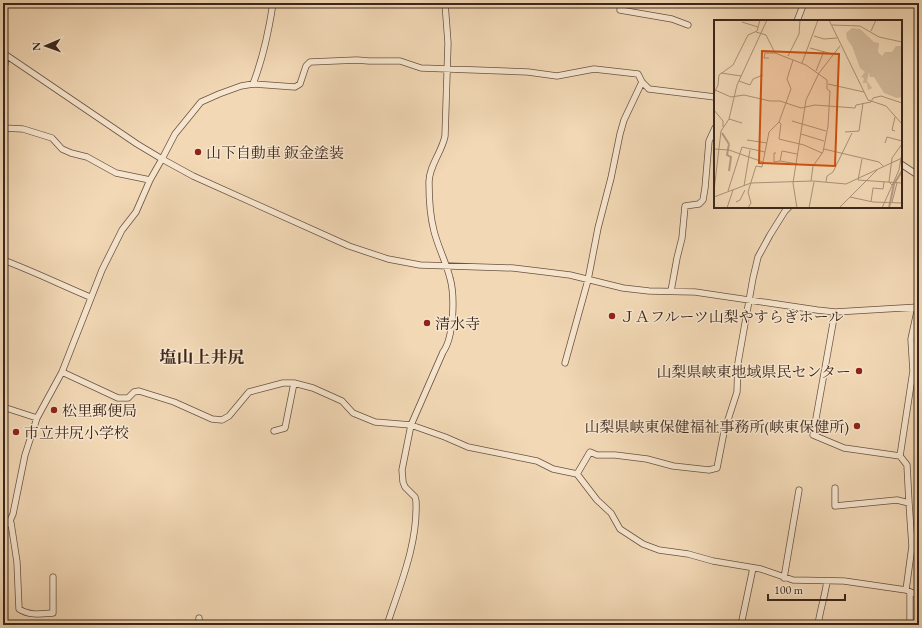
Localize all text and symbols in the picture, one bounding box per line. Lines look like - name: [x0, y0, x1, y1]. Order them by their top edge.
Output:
- inset map: [714, 20, 902, 208]
- north arrow: [26, 26, 66, 66]
- text: N: [29, 42, 43, 51]
- place label: 山下自動車 鈑金塗装: [206, 143, 344, 162]
- marker: 山下自動車 鈑金塗装: [193, 147, 203, 157]
- place label: ＪＡフルーツ山梨やすらぎホール: [620, 307, 844, 326]
- marker: ＪＡフルーツ山梨やすらぎホール: [607, 311, 617, 321]
- place label: 清水寺: [435, 314, 480, 333]
- marker: 清水寺: [422, 318, 432, 328]
- district label: 塩山上井尻: [160, 346, 245, 368]
- place label: 山梨県峡東地域県民センター: [657, 362, 851, 381]
- marker: 山梨県峡東地域県民センター: [854, 366, 864, 376]
- place label: 松里郵便局: [62, 401, 137, 420]
- marker: 松里郵便局: [49, 405, 59, 415]
- place label: 山梨県峡東保健福祉事務所(峡東保健所): [585, 417, 849, 436]
- marker: 山梨県峡東保健福祉事務所(峡東保健所): [852, 421, 862, 431]
- place label: 市立井尻小学校: [24, 423, 129, 442]
- marker: 市立井尻小学校: [11, 427, 21, 437]
- scale bar: [768, 576, 845, 602]
- text: 100 m: [774, 582, 804, 598]

